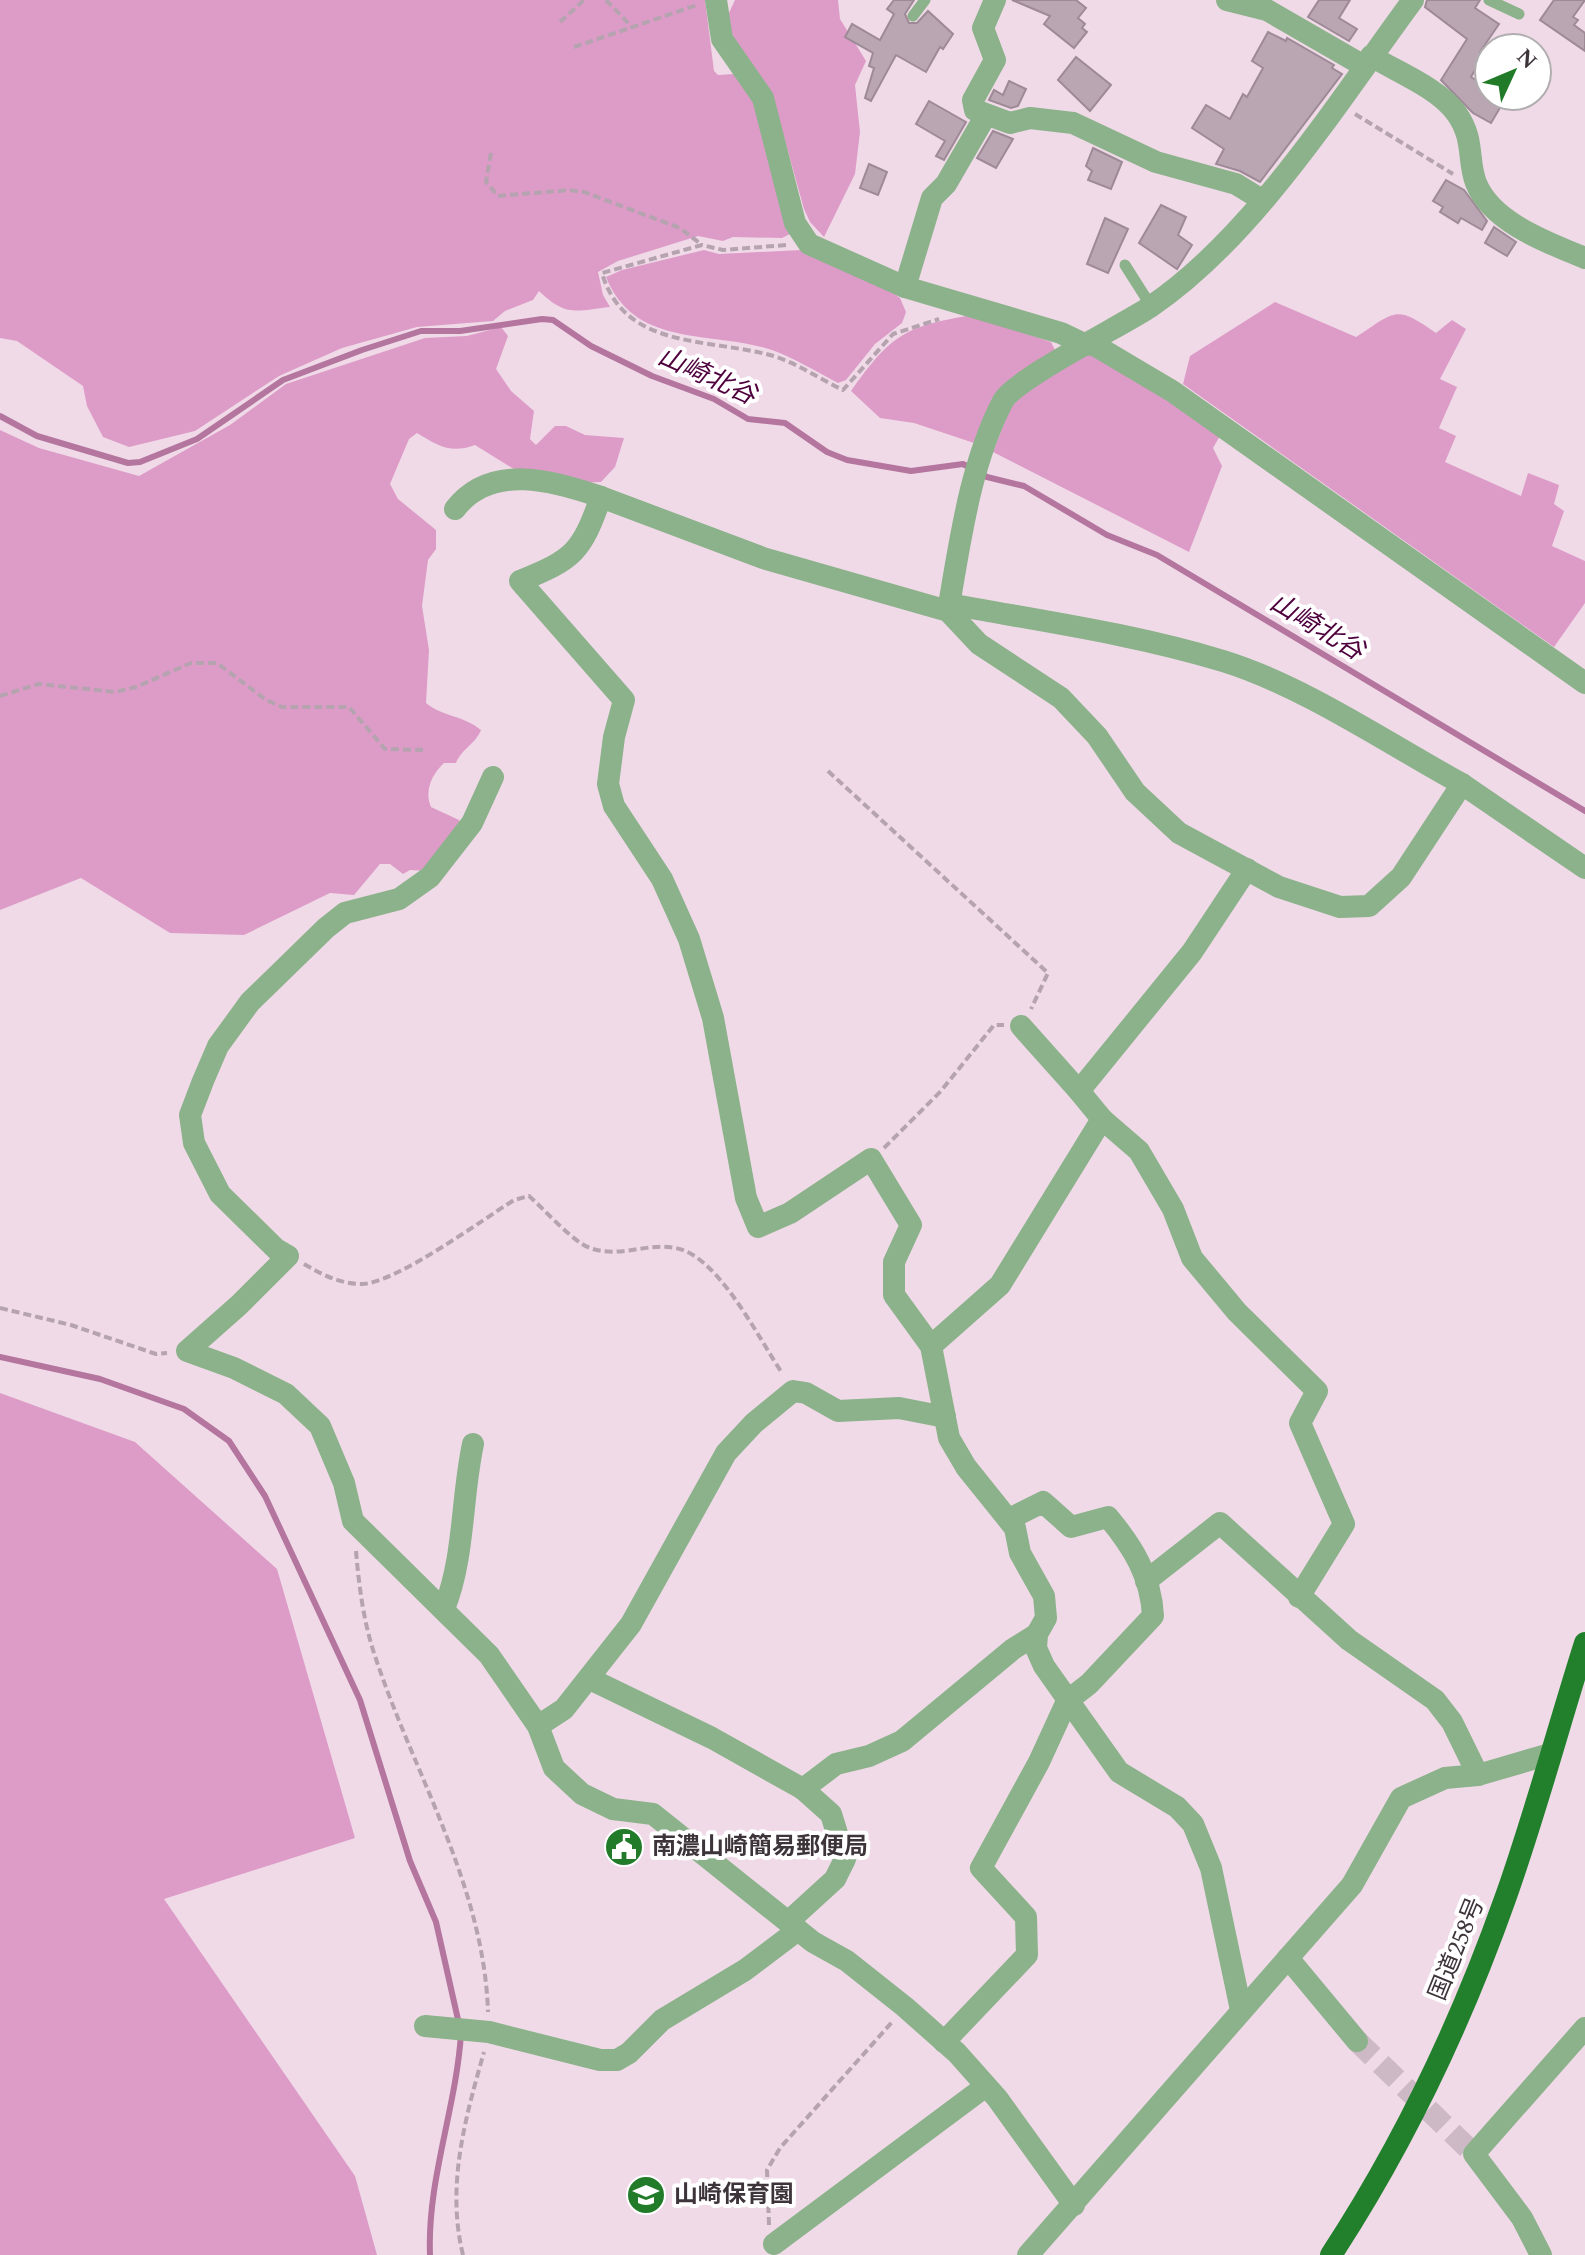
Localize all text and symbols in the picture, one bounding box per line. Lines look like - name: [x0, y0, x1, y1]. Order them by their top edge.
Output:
- north arrow: [1473, 32, 1553, 112]
- text: N: [1508, 41, 1544, 77]
- water label: 山崎北谷: [651, 337, 764, 416]
- water label: 山崎北谷: [1262, 583, 1374, 672]
- public building icon: 南濃山崎簡易郵便局: [603, 1826, 645, 1868]
- place label: 南濃山崎簡易郵便局: [652, 1829, 868, 1865]
- street label: 国道258号: [1420, 1892, 1494, 2006]
- school or university icon: 山崎保育園: [625, 2174, 667, 2216]
- place label: 山崎保育園: [674, 2177, 794, 2213]

